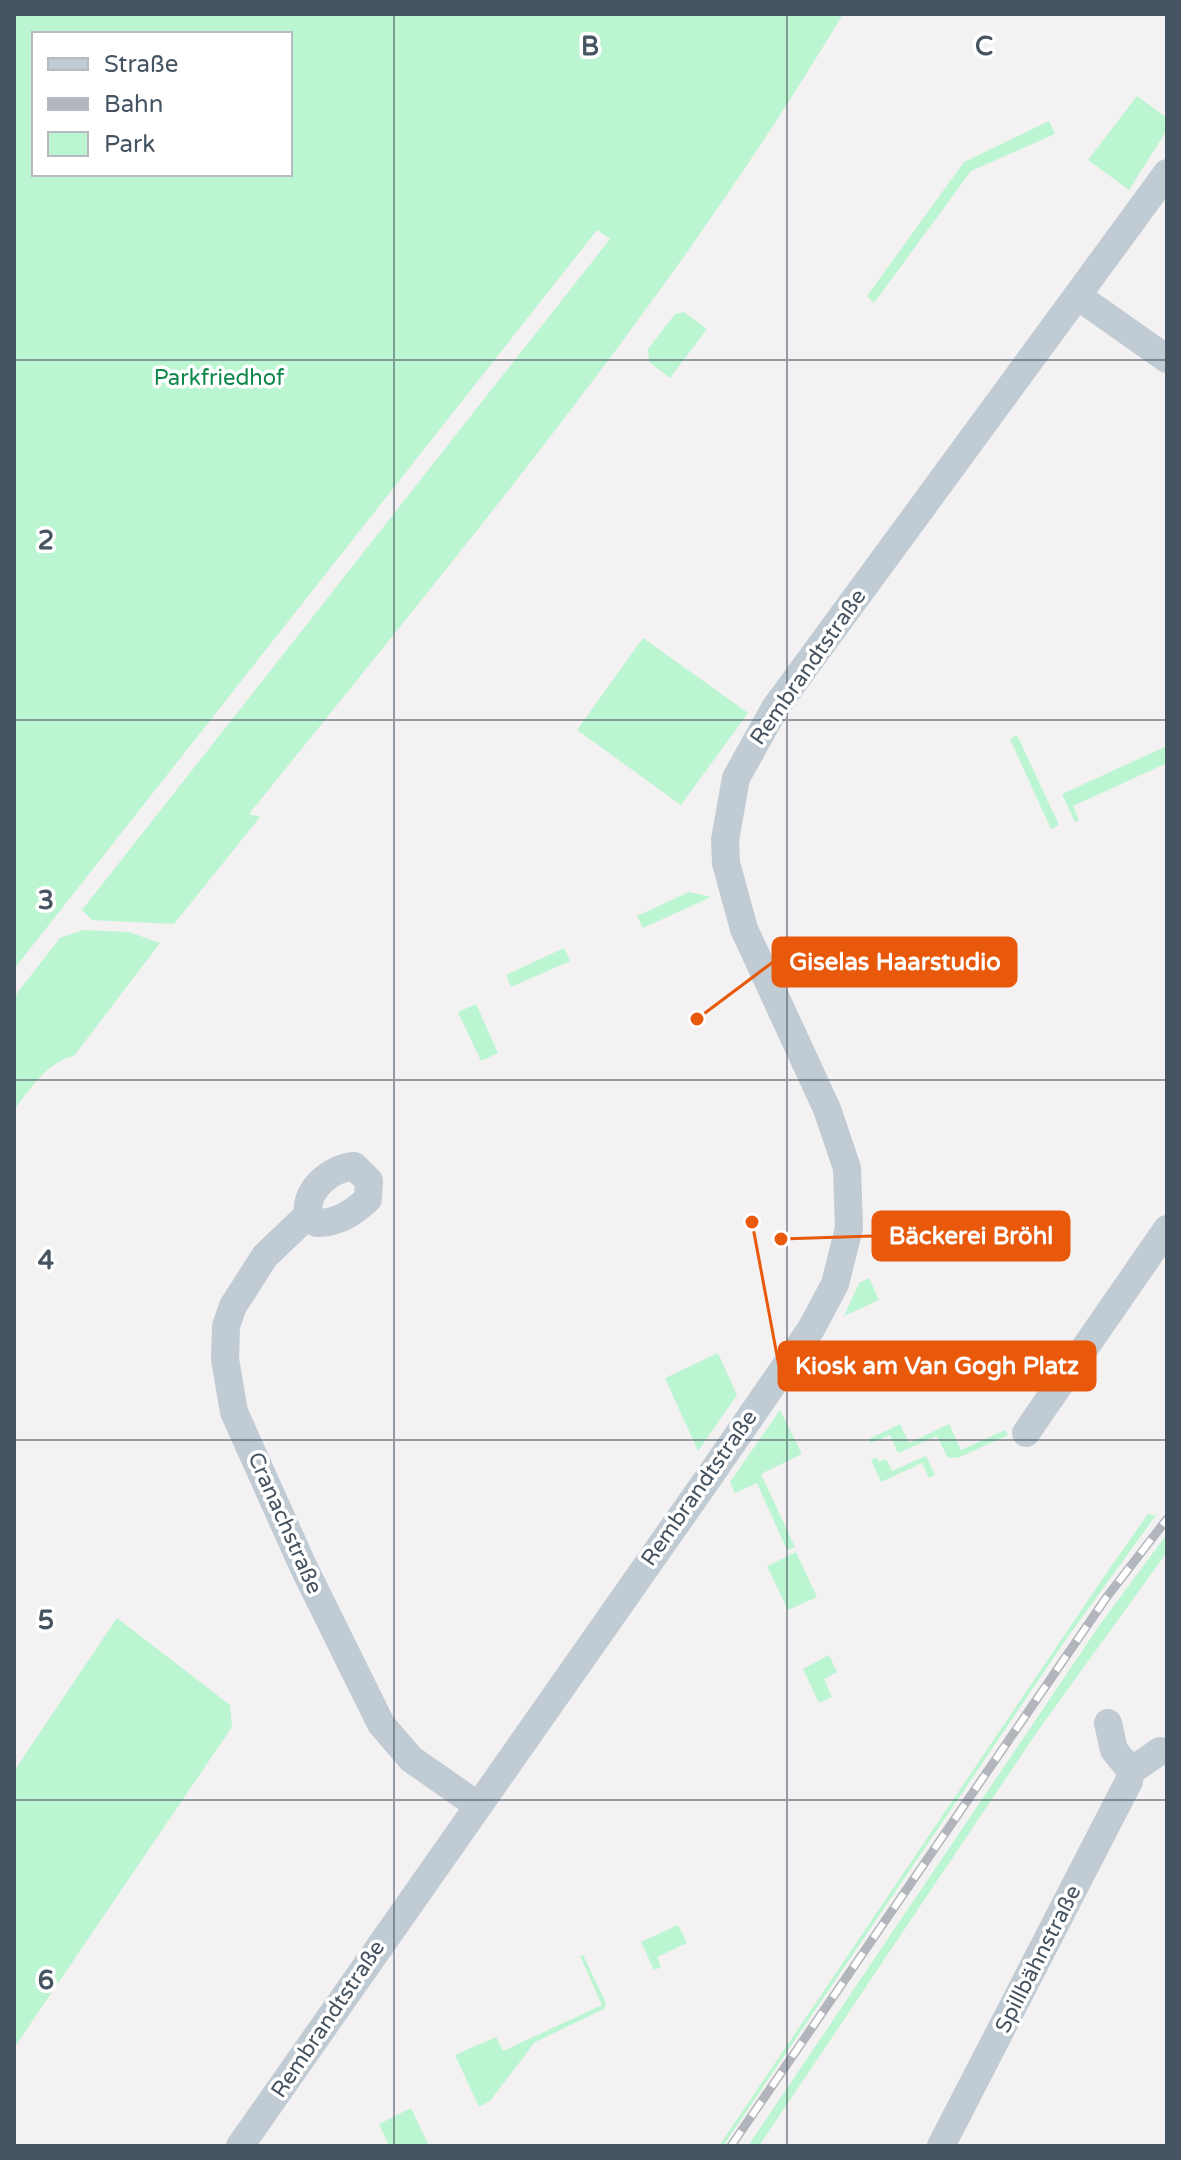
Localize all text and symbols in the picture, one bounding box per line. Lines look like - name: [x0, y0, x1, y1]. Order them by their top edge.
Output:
- text: B: [581, 31, 599, 62]
- text: C: [975, 31, 993, 62]
- legend: [32, 32, 292, 176]
- text: Straße: [104, 50, 178, 79]
- text: Bahn: [104, 90, 163, 119]
- text: Park: [104, 130, 155, 159]
- park label: Parkfriedhof: [154, 365, 285, 391]
- text: 2: [38, 525, 54, 556]
- street label: Rembrandtstraße: [745, 584, 871, 750]
- text: 3: [38, 885, 54, 916]
- callout: Giselas Haarstudio: [773, 938, 1016, 986]
- text: Giselas Haarstudio: [789, 948, 1001, 977]
- callout: Bäckerei Bröhl: [873, 1212, 1069, 1260]
- text: Bäckerei Bröhl: [889, 1222, 1053, 1251]
- text: 4: [38, 1245, 54, 1276]
- callout: Kiosk am Van Gogh Platz: [779, 1342, 1095, 1390]
- text: Kiosk am Van Gogh Platz: [795, 1352, 1079, 1381]
- street label: Rembrandtstraße: [636, 1405, 762, 1571]
- street label: Cranachstraße: [242, 1448, 328, 1598]
- text: 5: [38, 1605, 54, 1636]
- street label: Spillbähnstraße: [990, 1881, 1086, 2037]
- street label: Rembrandtstraße: [266, 1935, 390, 2103]
- text: 6: [38, 1965, 54, 1996]

